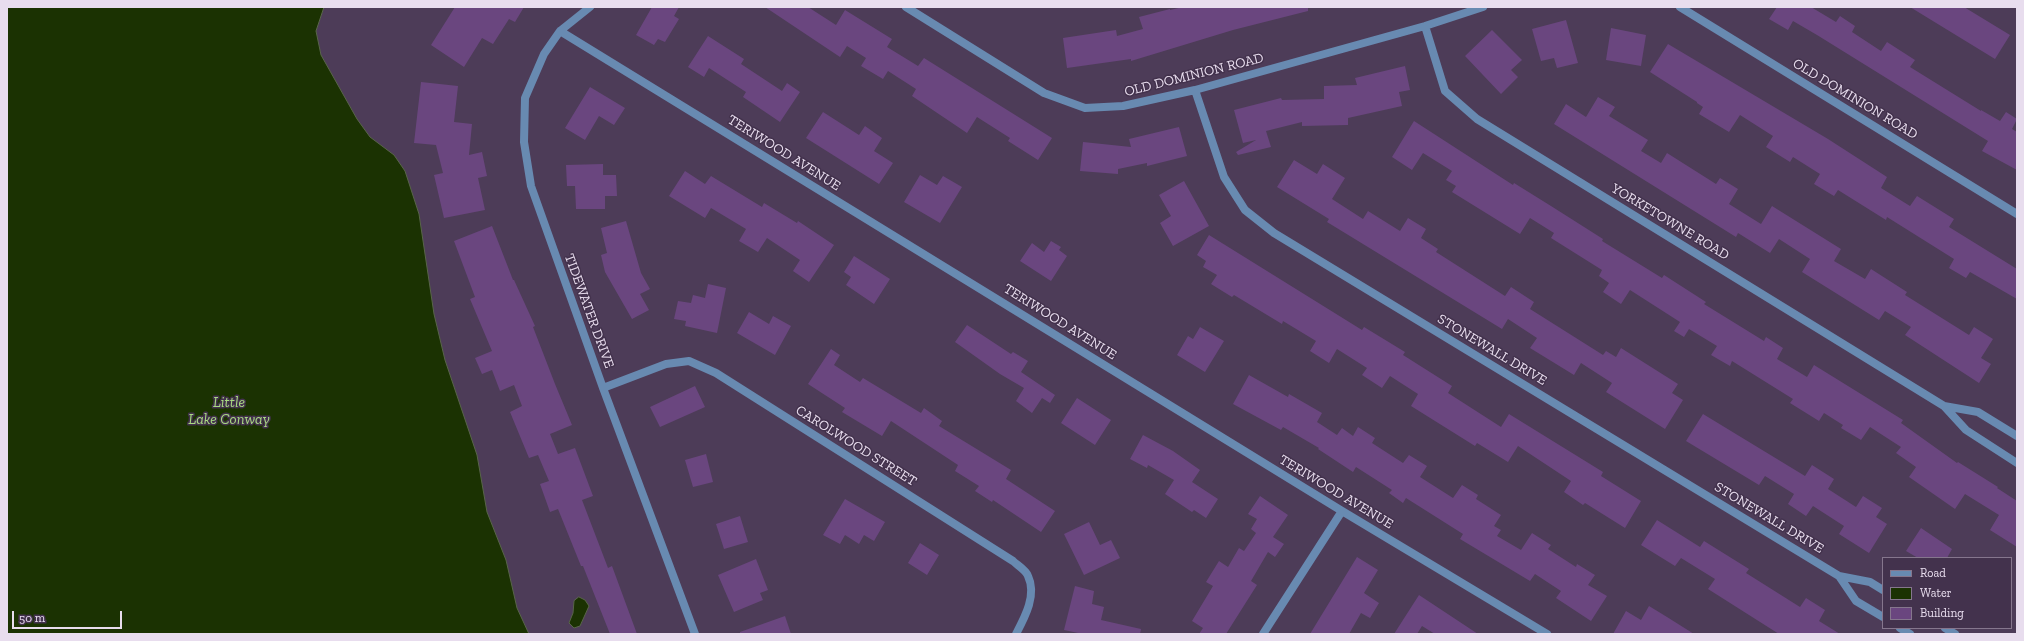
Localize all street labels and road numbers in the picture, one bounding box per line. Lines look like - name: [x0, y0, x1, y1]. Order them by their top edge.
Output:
- street label: OLD DOMINION ROAD: [1123, 50, 1265, 100]
- street label: OLD DOMINION ROAD: [1789, 55, 1921, 143]
- street label: TERIWOOD AVENUE: [724, 111, 844, 195]
- street label: YORKETOWNE ROAD: [1608, 180, 1732, 264]
- street label: TIDEWATER DRIVE: [560, 251, 618, 371]
- street label: TERIWOOD AVENUE: [1000, 280, 1120, 364]
- street label: STONEWALL DRIVE: [1434, 311, 1550, 389]
- street label: CAROLWOOD STREET: [792, 402, 920, 490]
- street label: TERIWOOD AVENUE: [1276, 451, 1396, 533]
- street label: STONEWALL DRIVE: [1711, 479, 1827, 557]

